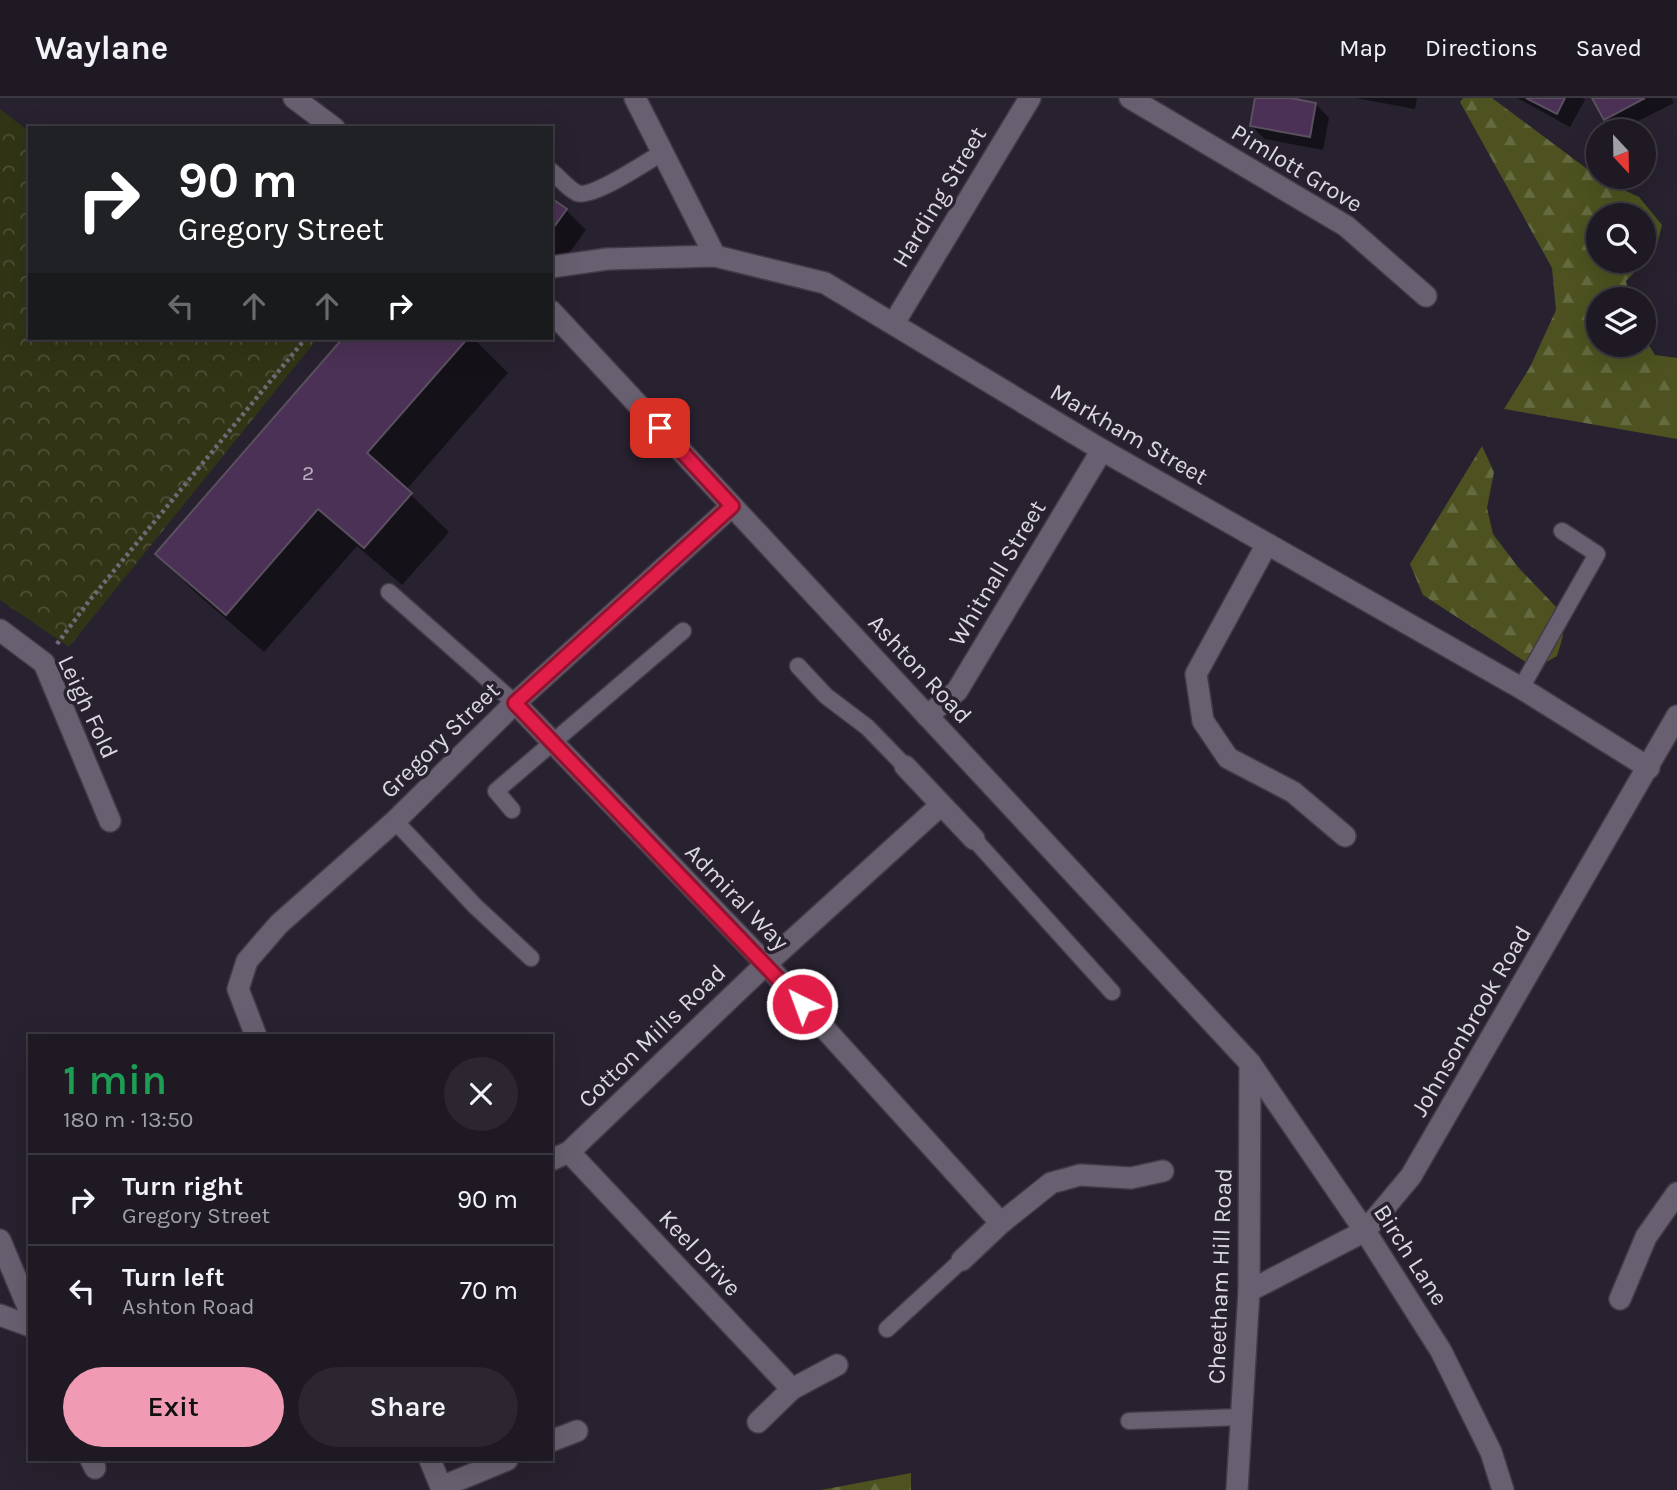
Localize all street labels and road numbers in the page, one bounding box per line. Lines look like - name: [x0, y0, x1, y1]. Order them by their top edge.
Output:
- street label: Pimlott Grove: [1226, 118, 1368, 218]
- street label: Harding Street: [886, 122, 992, 272]
- street label: Markham Street: [1045, 378, 1213, 490]
- street label: Whitnall Street: [943, 495, 1051, 651]
- street label: Ashton Road: [863, 609, 977, 729]
- street label: Leigh Fold: [52, 651, 124, 763]
- street label: Gregory Street: [375, 676, 505, 804]
- street label: Admiral Way: [679, 838, 795, 956]
- street label: Johnsonbrook Road: [1405, 921, 1537, 1121]
- street label: Cotton Mills Road: [573, 959, 731, 1113]
- street label: Cheetham Hill Road: [1202, 1167, 1238, 1385]
- street label: Birch Lane: [1368, 1199, 1454, 1311]
- street label: Keel Drive: [653, 1204, 747, 1302]

